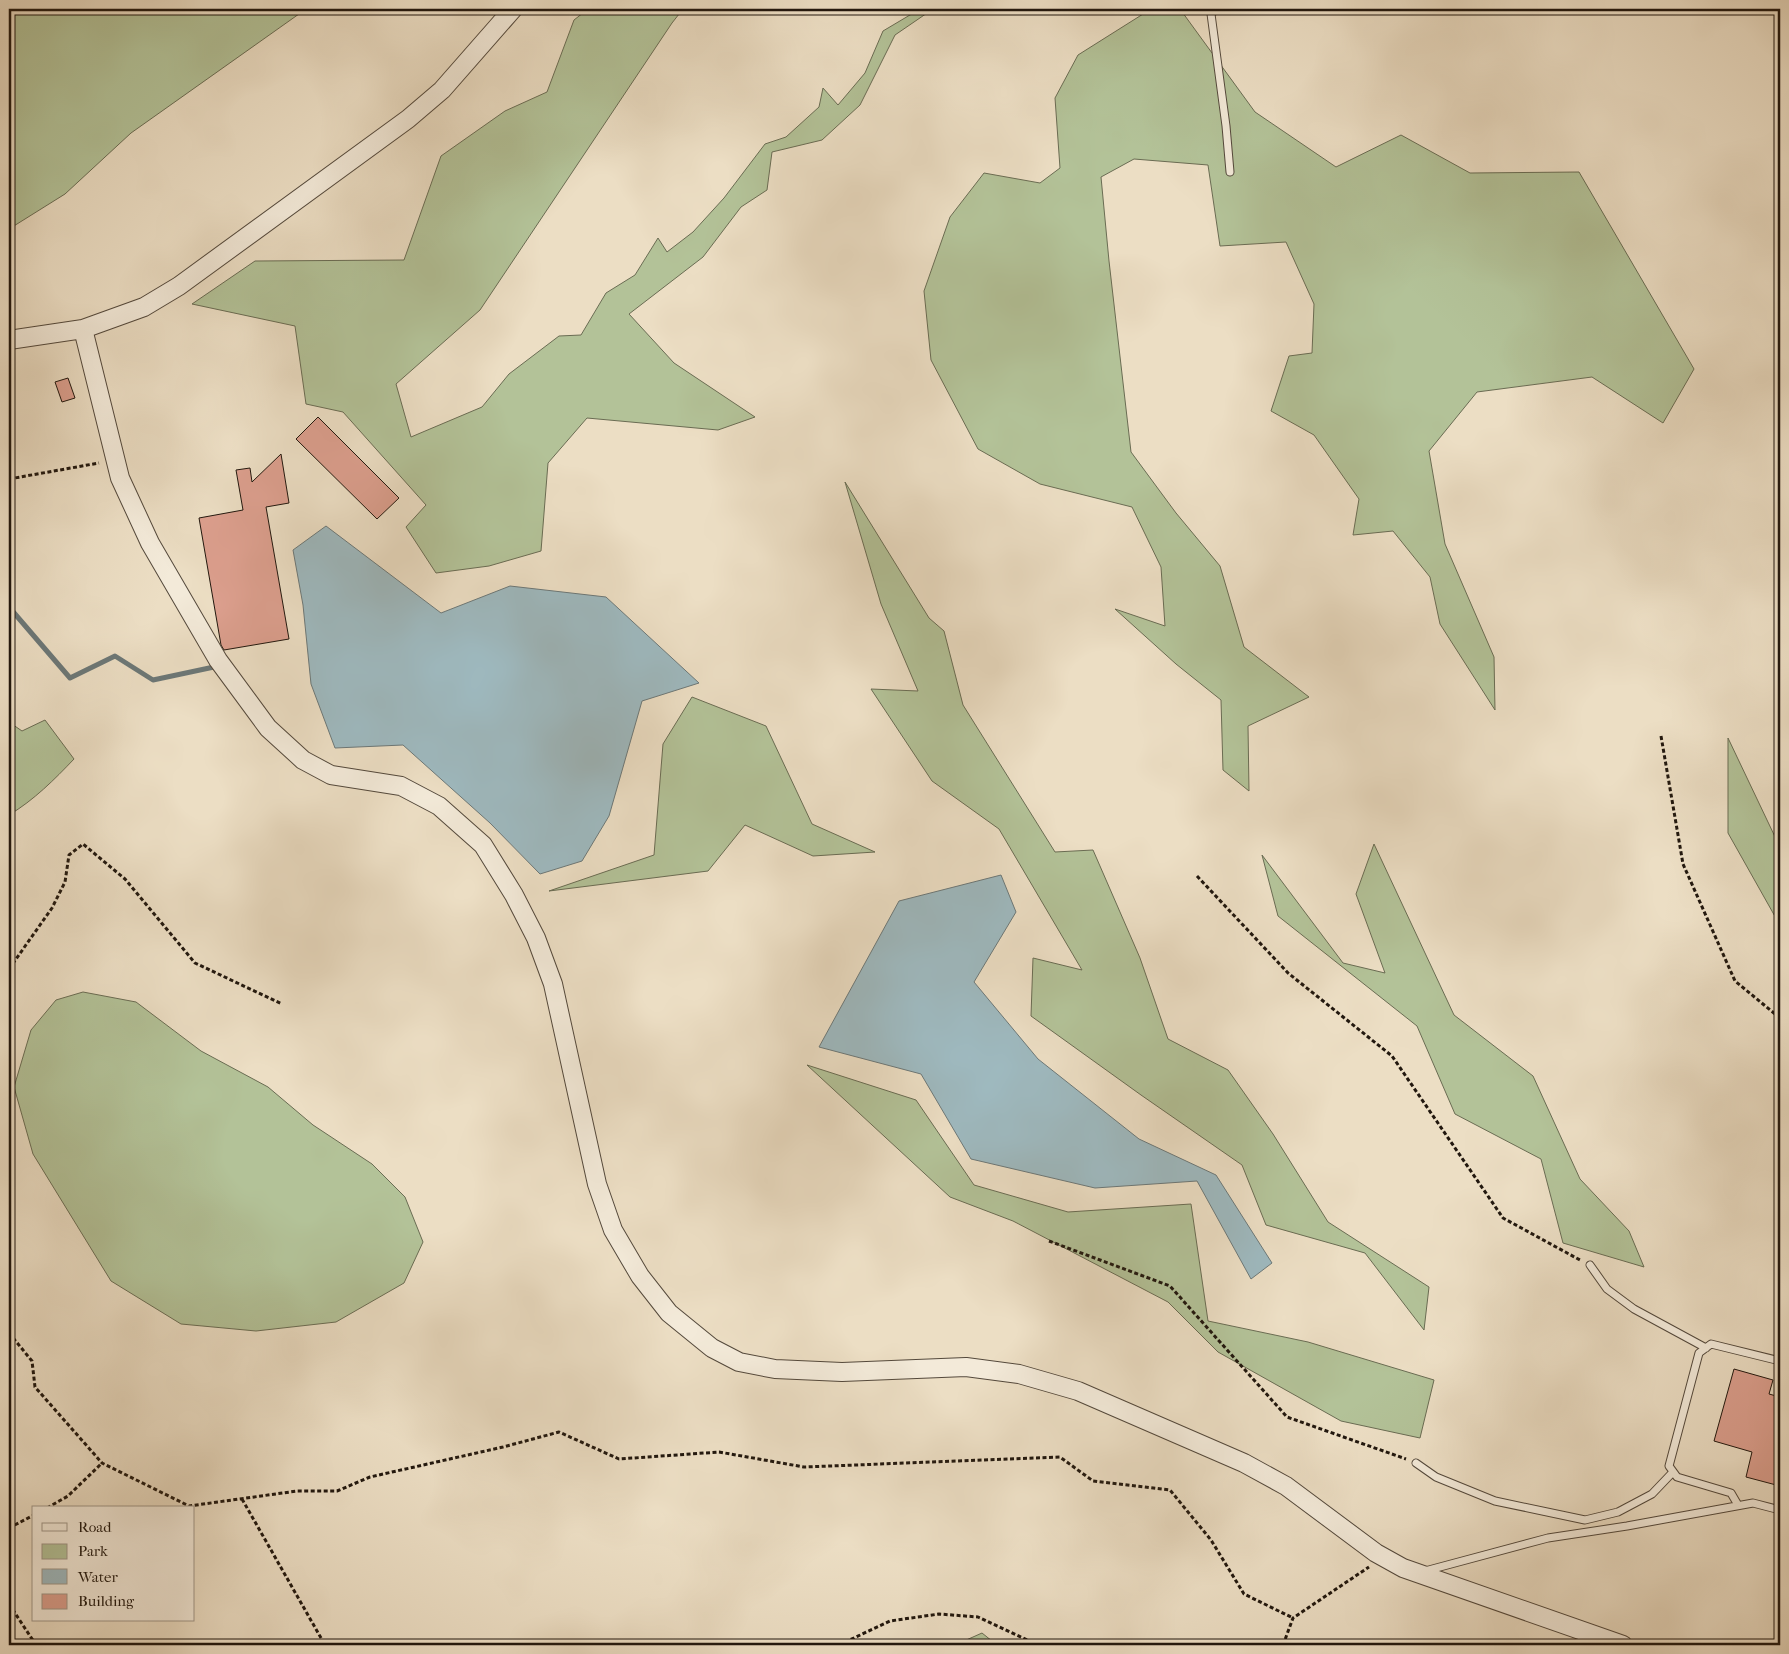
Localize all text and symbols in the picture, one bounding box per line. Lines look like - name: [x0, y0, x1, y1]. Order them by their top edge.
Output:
- legend: [32, 1506, 195, 1622]
- text: Road: [78, 1518, 112, 1536]
- text: Park: [78, 1542, 108, 1560]
- text: Water: [77, 1568, 118, 1586]
- text: Building: [78, 1592, 135, 1610]

